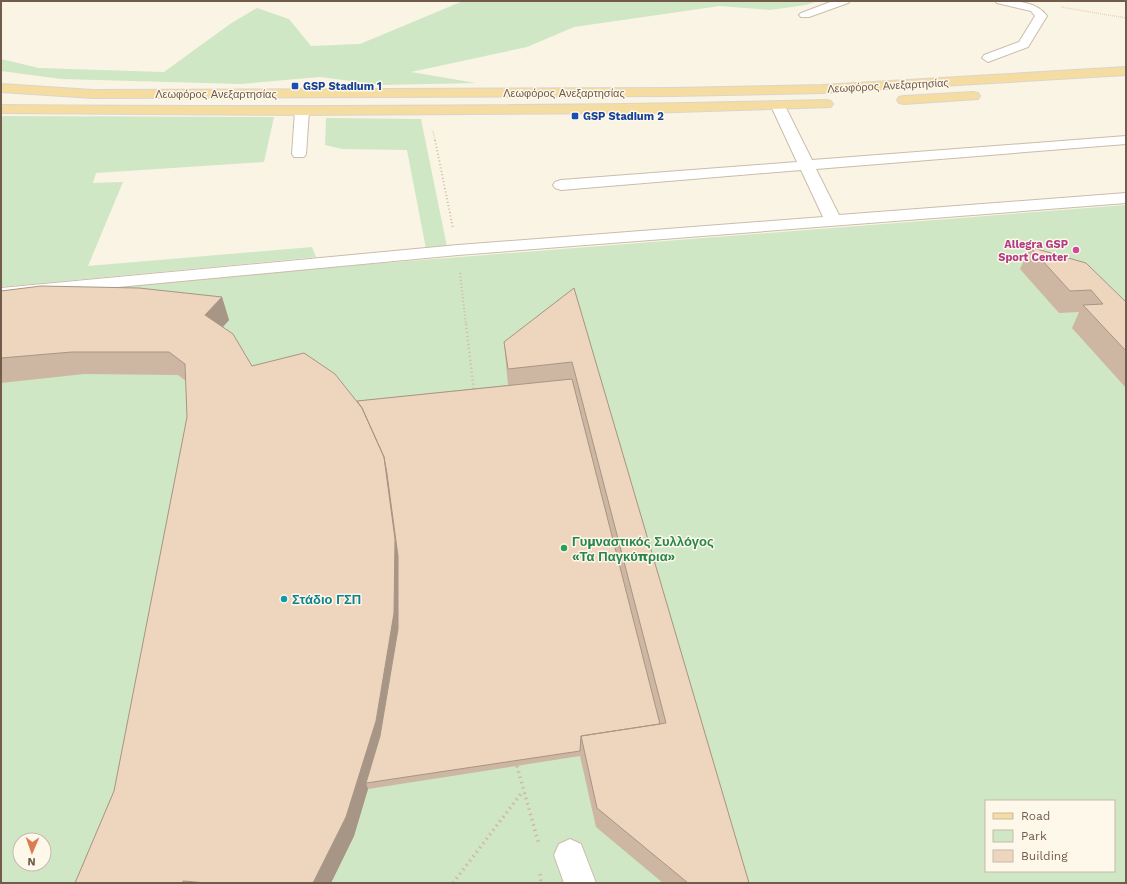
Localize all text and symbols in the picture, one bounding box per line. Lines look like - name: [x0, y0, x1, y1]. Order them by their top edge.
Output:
- street label: Λεωφόρος Ανεξαρτησίας: [827, 76, 949, 96]
- place label: GSP Stadium 1: [303, 80, 382, 93]
- marker: GSP Stadium 1: [290, 81, 300, 91]
- street label: Λεωφόρος Ανεξαρτησίας: [503, 87, 625, 100]
- street label: Λεωφόρος Ανεξαρτησίας: [155, 88, 277, 101]
- place label: GSP Stadium 2: [583, 110, 664, 123]
- marker: GSP Stadium 2: [570, 111, 580, 121]
- place label: Allegra GSP Sport Center: [998, 238, 1068, 264]
- marker: Allegra GSP Sport Center: [1071, 245, 1081, 255]
- place label: Γυμναστικός Συλλόγος «Τα Παγκύπρια»: [572, 534, 714, 564]
- marker: Γυμναστικός Συλλόγος «Τα Παγκύπρια»: [559, 543, 569, 553]
- place label: Στάδιο ΓΣΠ: [292, 592, 361, 607]
- marker: Στάδιο ΓΣΠ: [279, 594, 289, 604]
- legend: [985, 800, 1115, 872]
- text: Road: [1021, 809, 1050, 823]
- text: Park: [1021, 829, 1047, 843]
- north arrow: [12, 832, 52, 872]
- text: Building: [1021, 849, 1068, 863]
- text: N: [27, 855, 36, 868]

